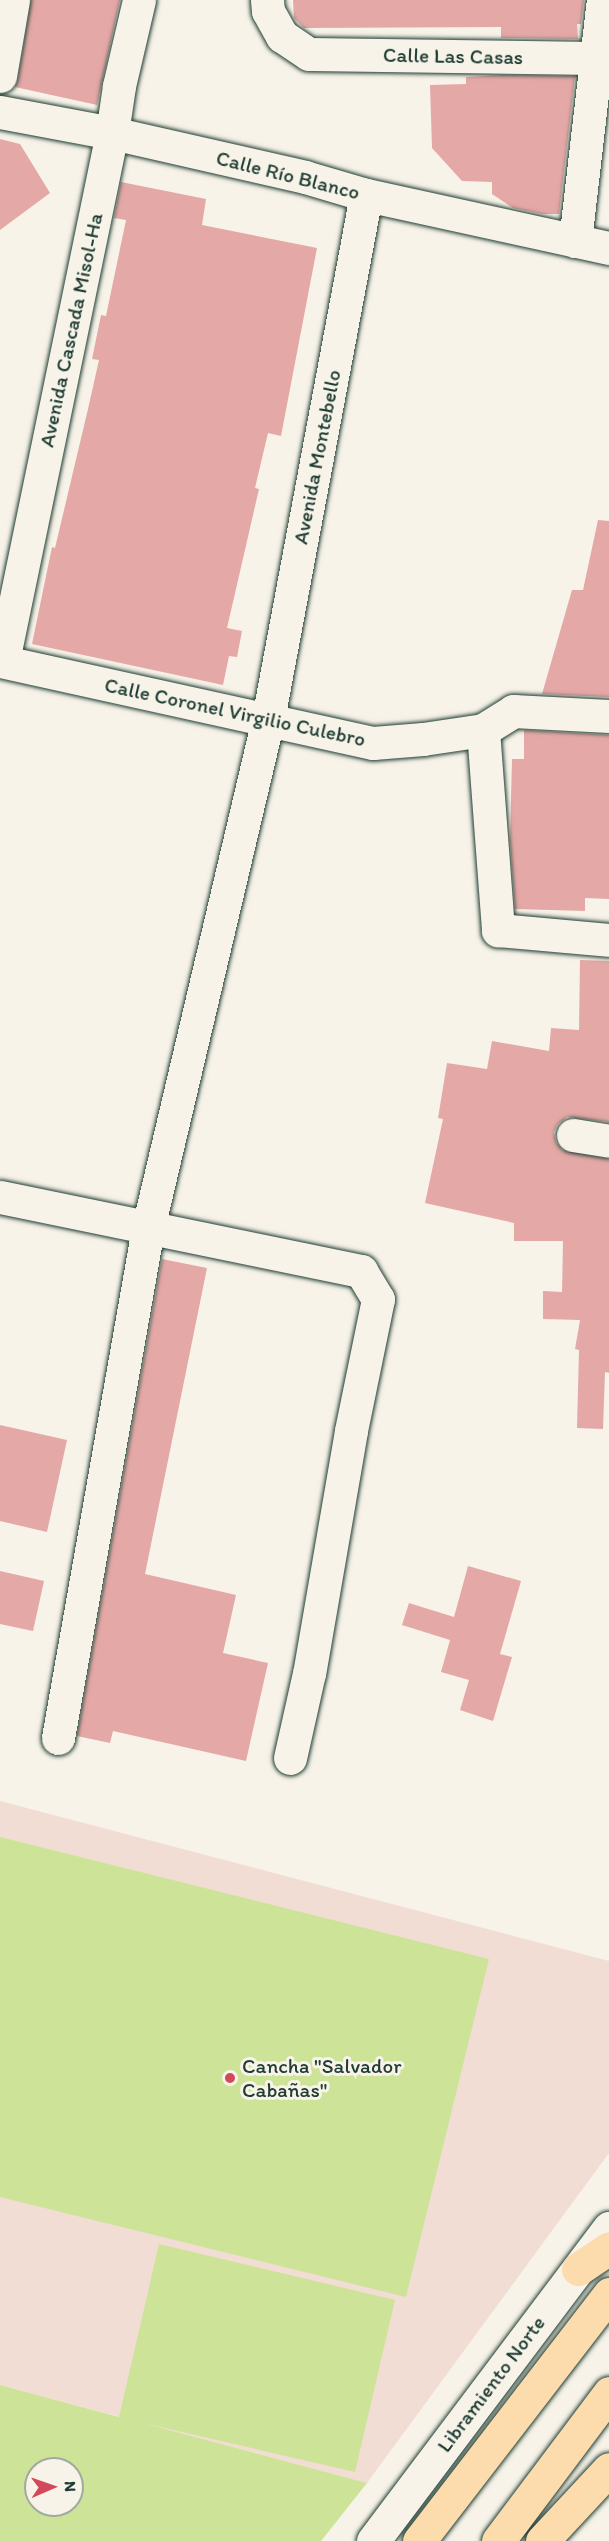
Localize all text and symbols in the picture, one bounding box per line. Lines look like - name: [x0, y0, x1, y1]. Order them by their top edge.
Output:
- street label: Calle Las Casas: [383, 42, 523, 70]
- street label: Calle Río Blanco: [214, 145, 362, 205]
- street label: Avenida Cascada Misol-Ha: [34, 211, 108, 449]
- street label: Avenida Montebello: [288, 368, 346, 546]
- street label: Calle Coronel Virgilio Culebro: [102, 672, 368, 752]
- place label: Cancha "Salvador Cabañas": [242, 2053, 401, 2103]
- marker: Cancha "Salvador Cabañas": [223, 2071, 237, 2085]
- street label: Libramiento Norte: [431, 2311, 551, 2457]
- north arrow: [24, 2457, 84, 2517]
- text: N: [61, 2481, 80, 2492]

